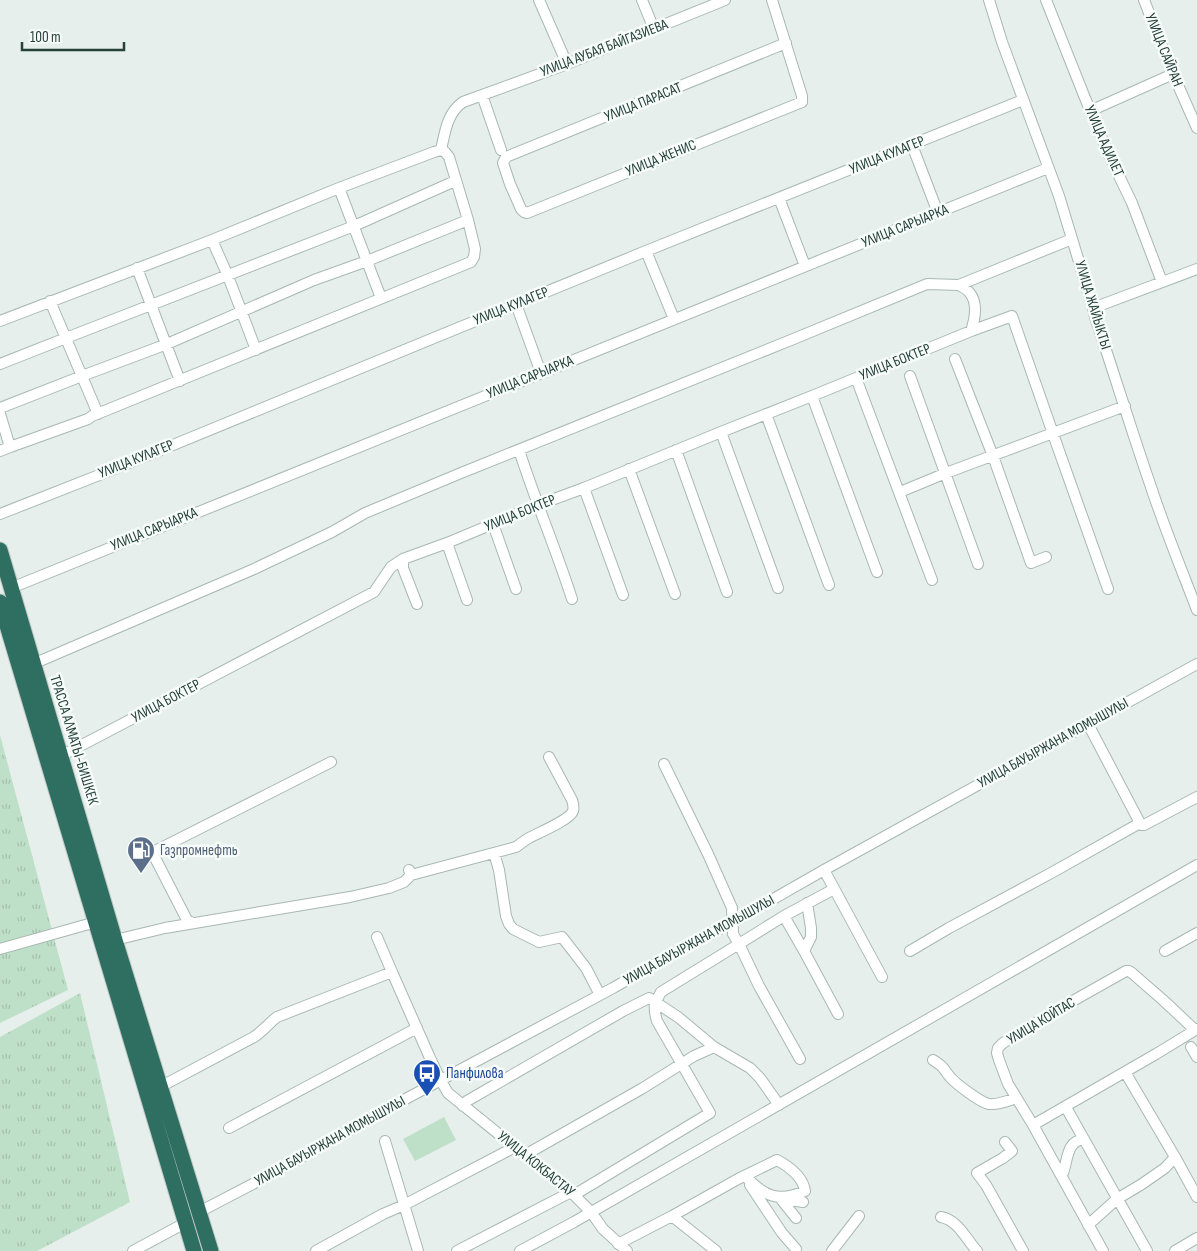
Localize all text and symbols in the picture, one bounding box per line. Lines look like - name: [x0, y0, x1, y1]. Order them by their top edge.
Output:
- street label: УЛИЦА САЙРАН: [1141, 10, 1187, 90]
- street label: УЛИЦА АУБАЯ БАЙГАЗИЕВА: [537, 15, 671, 81]
- scale bar: [22, 20, 125, 52]
- text: 100 m: [30, 28, 61, 47]
- street label: УЛИЦА ПАРАСАТ: [602, 78, 684, 126]
- street label: УЛИЦА АДИЛЕТ: [1080, 102, 1128, 180]
- street label: УЛИЦА КУЛАГЕР: [847, 131, 927, 179]
- street label: УЛИЦА ЖЕНИС: [623, 135, 699, 181]
- street label: УЛИЦА САРЫАРКА: [859, 200, 952, 252]
- street label: УЛИЦА ЖАЙЫКТЫ: [1070, 258, 1116, 352]
- street label: УЛИЦА КУЛАГЕР: [471, 282, 551, 330]
- street label: УЛИЦА БОКТЕР: [856, 339, 934, 385]
- street label: УЛИЦА САРЫАРКА: [484, 351, 577, 403]
- street label: УЛИЦА КУЛАГЕР: [96, 435, 176, 483]
- street label: УЛИЦА БОКТЕР: [481, 490, 559, 536]
- street label: УЛИЦА САРЫАРКА: [108, 503, 201, 555]
- street label: ТРАССА АЛМАТЫ-БИШКЕК: [45, 673, 103, 807]
- street label: УЛИЦА БОКТЕР: [128, 675, 204, 727]
- street label: УЛИЦА БАУЫРЖАНА МОМЫШУЛЫ: [974, 694, 1132, 792]
- fuel station icon: Газпромнефть: [126, 835, 156, 874]
- place label: Газпромнефть: [160, 841, 238, 860]
- street label: УЛИЦА БАУЫРЖАНА МОМЫШУЛЫ: [620, 891, 778, 989]
- street label: УЛИЦА КОЙТАС: [1003, 993, 1079, 1049]
- bus stop icon: Панфилова: [412, 1058, 442, 1097]
- place label: Панфилова: [446, 1064, 504, 1083]
- street label: УЛИЦА БАУЫРЖАНА МОМЫШУЛЫ: [251, 1092, 409, 1190]
- street label: УЛИЦА КОКБАСТАУ: [493, 1127, 579, 1201]

